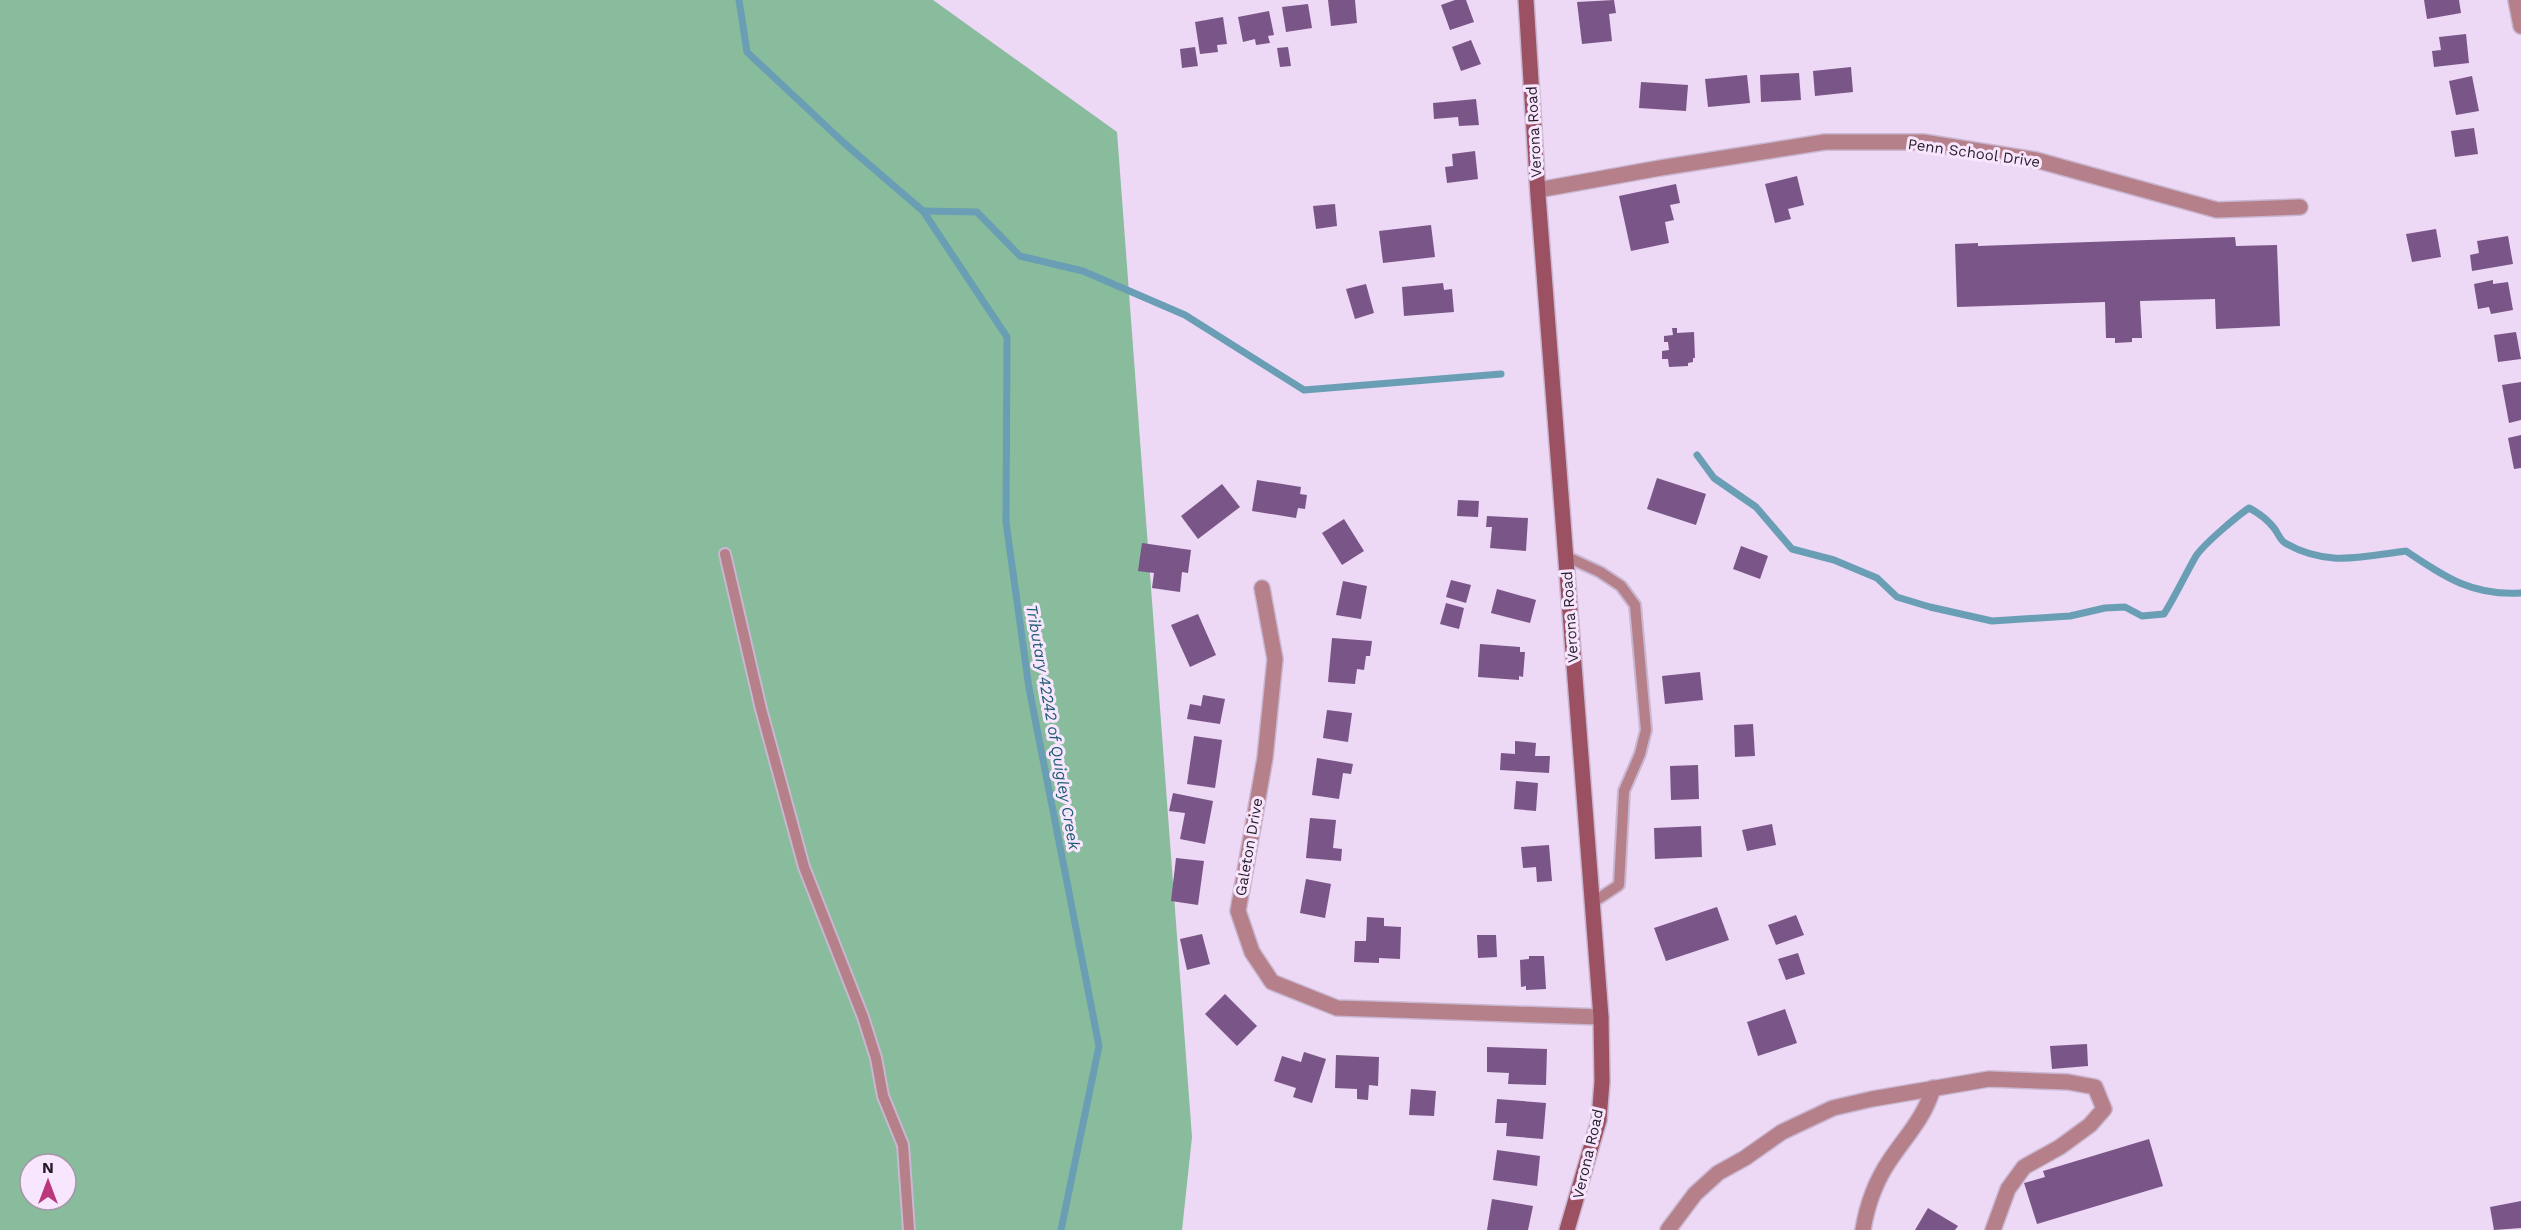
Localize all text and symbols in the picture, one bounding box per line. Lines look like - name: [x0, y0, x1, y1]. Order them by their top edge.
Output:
- street label: Verona Road: [1523, 86, 1545, 178]
- street label: Penn School Drive: [1907, 135, 2041, 171]
- street label: Verona Road: [1558, 571, 1582, 663]
- water label: Tributary 42242 of Quigley Creek: [1022, 603, 1084, 852]
- street label: Galeton Drive: [1232, 797, 1266, 897]
- street label: Verona Road: [1569, 1107, 1607, 1201]
- north arrow: [18, 1152, 78, 1212]
- text: N: [42, 1158, 54, 1177]

